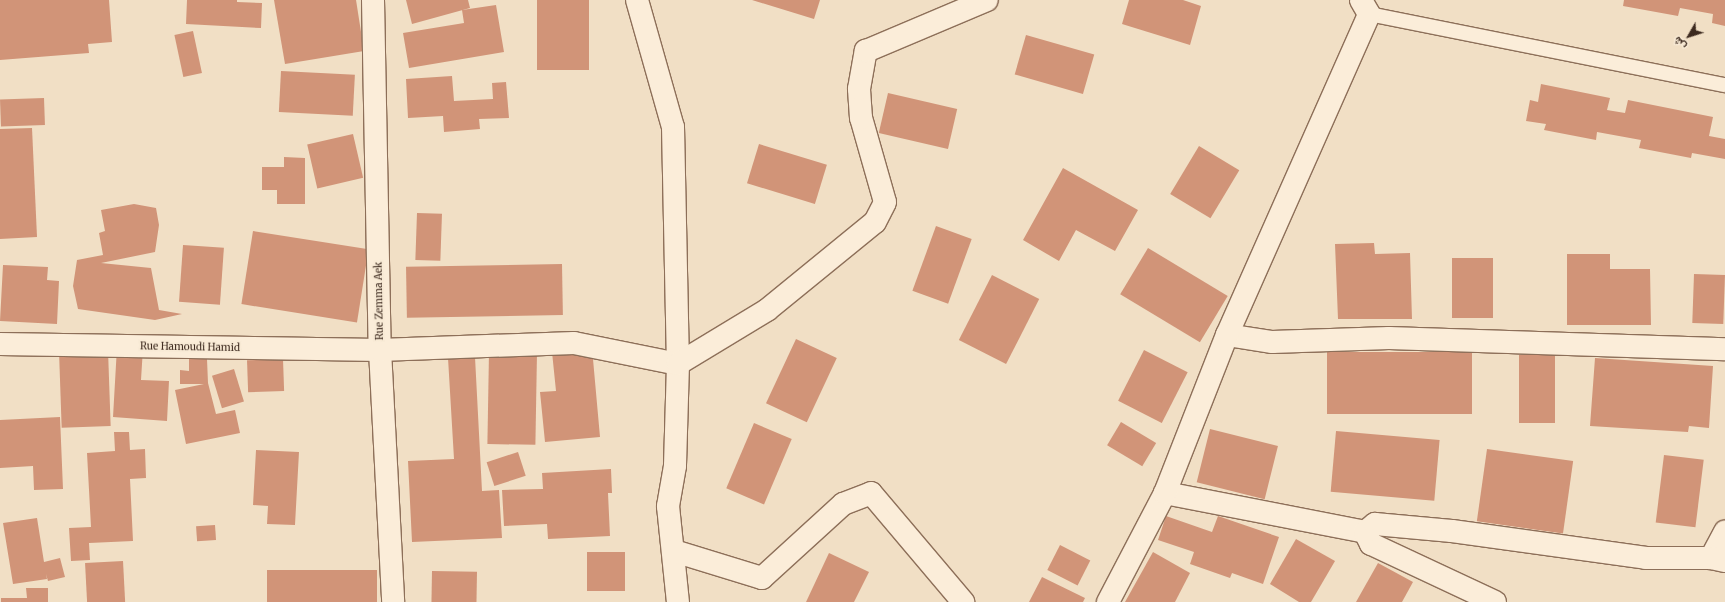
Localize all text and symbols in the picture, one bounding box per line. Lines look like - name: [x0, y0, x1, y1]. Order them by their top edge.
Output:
- north arrow: [1669, 16, 1709, 56]
- text: ش: [1670, 34, 1689, 53]
- street label: Rue Zemma Aek: [372, 262, 386, 340]
- street label: Rue Hamoudi Hamid: [140, 340, 240, 354]

